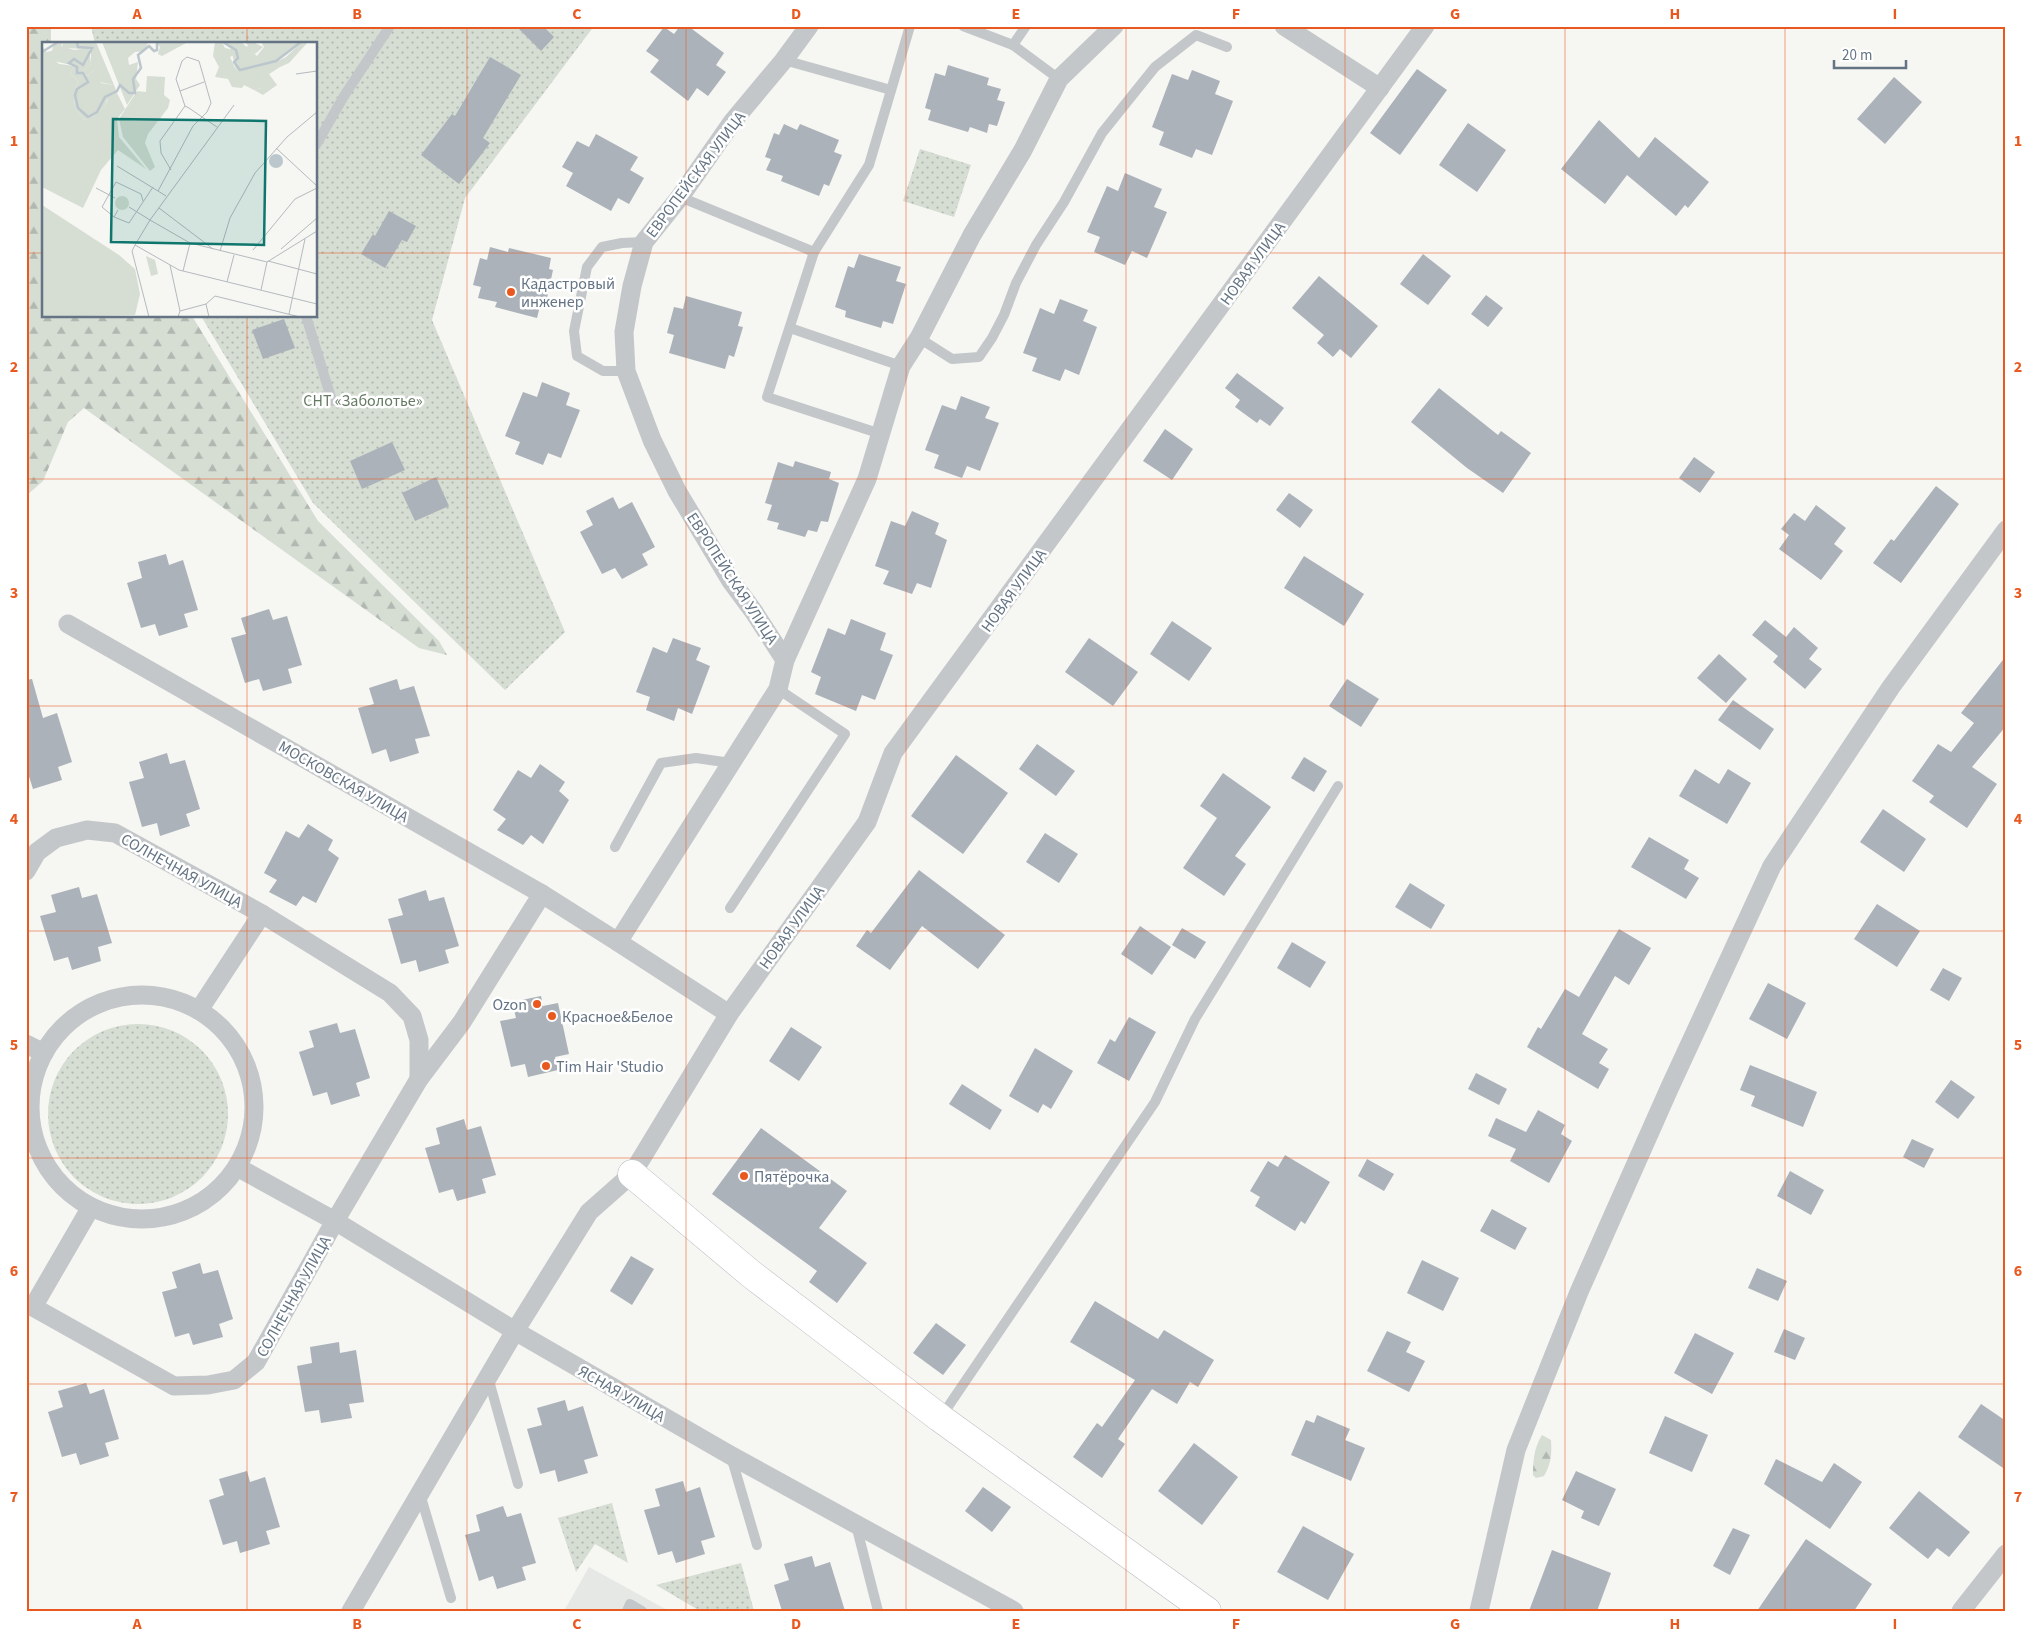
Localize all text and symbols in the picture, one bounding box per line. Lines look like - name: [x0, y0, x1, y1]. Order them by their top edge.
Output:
- text: A: [131, 3, 142, 25]
- text: B: [352, 3, 362, 25]
- text: C: [572, 3, 582, 25]
- text: D: [791, 3, 801, 25]
- text: E: [1012, 3, 1020, 25]
- text: F: [1232, 3, 1240, 25]
- text: G: [1450, 3, 1460, 25]
- text: H: [1670, 3, 1680, 25]
- text: I: [1893, 3, 1897, 25]
- scale bar: [1834, 38, 1907, 70]
- inset map: [42, 42, 318, 318]
- text: 20 m: [1842, 45, 1872, 66]
- street label: ЕВРОПЕЙСКАЯ УЛИЦА: [641, 107, 751, 242]
- text: 1: [10, 130, 18, 152]
- text: 1: [2014, 130, 2022, 152]
- street label: НОВАЯ УЛИЦА: [1215, 217, 1291, 310]
- place label: Кадастровый инженер: [521, 273, 615, 313]
- marker: Кадастровый инженер: [505, 286, 517, 298]
- text: 2: [10, 356, 18, 378]
- text: 2: [2014, 356, 2022, 378]
- park label: СНТ «Заболотье»: [303, 390, 423, 412]
- street label: ЕВРОПЕЙСКАЯ УЛИЦА: [681, 508, 783, 649]
- street label: НОВАЯ УЛИЦА: [976, 544, 1052, 637]
- text: 3: [10, 582, 18, 604]
- text: 3: [2014, 582, 2022, 604]
- street label: МОСКОВСКАЯ УЛИЦА: [274, 736, 413, 828]
- text: 4: [10, 808, 19, 830]
- text: 4: [2014, 808, 2023, 830]
- street label: СОЛНЕЧНАЯ УЛИЦА: [117, 828, 247, 914]
- street label: НОВАЯ УЛИЦА: [754, 881, 830, 974]
- place label: Ozon: [492, 994, 527, 1016]
- marker: Ozon: [531, 998, 543, 1010]
- place label: Красное&Белое: [562, 1006, 673, 1028]
- marker: Красное&Белое: [546, 1010, 558, 1022]
- text: 5: [10, 1034, 18, 1056]
- text: 5: [2014, 1034, 2022, 1056]
- place label: Tim Hair 'Studio: [556, 1056, 664, 1078]
- marker: Tim Hair 'Studio: [540, 1060, 552, 1072]
- place label: Пятёрочка: [754, 1166, 829, 1188]
- marker: Пятёрочка: [738, 1170, 750, 1182]
- street label: СОЛНЕЧНАЯ УЛИЦА: [251, 1231, 337, 1361]
- text: 6: [10, 1260, 18, 1282]
- text: 6: [2014, 1260, 2022, 1282]
- street label: ЯСНАЯ УЛИЦА: [574, 1360, 669, 1428]
- text: 7: [10, 1486, 18, 1508]
- text: 7: [2014, 1486, 2022, 1508]
- text: A: [131, 1613, 142, 1635]
- text: B: [352, 1613, 362, 1635]
- text: C: [572, 1613, 582, 1635]
- text: D: [791, 1613, 801, 1635]
- text: E: [1012, 1613, 1020, 1635]
- text: F: [1232, 1613, 1240, 1635]
- text: G: [1450, 1613, 1460, 1635]
- text: H: [1670, 1613, 1680, 1635]
- text: I: [1893, 1613, 1897, 1635]

